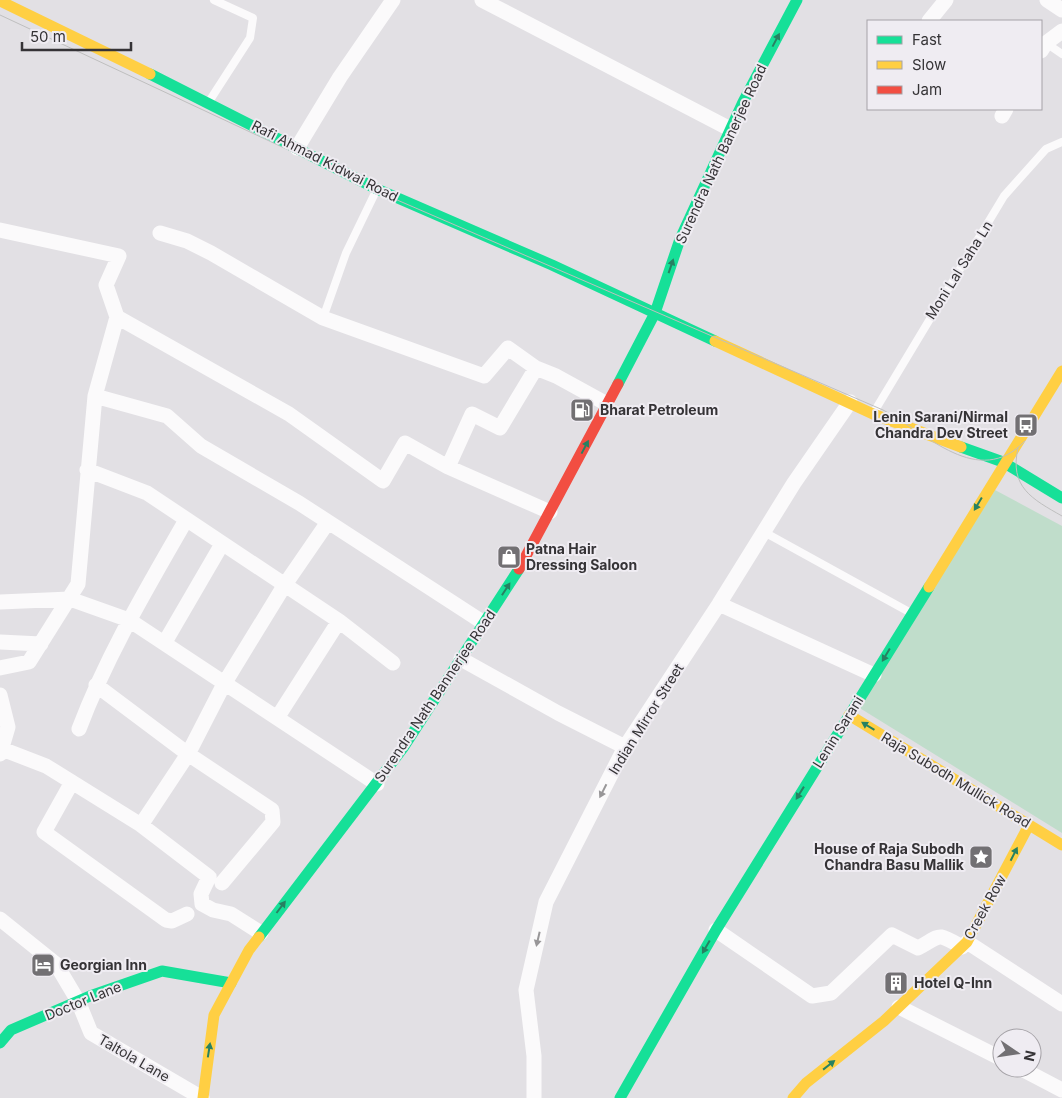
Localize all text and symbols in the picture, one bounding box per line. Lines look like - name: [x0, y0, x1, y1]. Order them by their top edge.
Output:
- scale bar: [22, 20, 131, 52]
- legend: [867, 20, 1042, 110]
- text: 50 m: [30, 27, 66, 46]
- text: Fast: [912, 30, 942, 49]
- one-way arrow: [772, 33, 780, 47]
- text: Slow: [912, 55, 946, 74]
- street label: Surendra Nath Banerjee Road: [671, 61, 770, 246]
- text: Jam: [912, 80, 942, 99]
- street label: Rafi Ahmad Kidwai Road: [249, 116, 401, 205]
- street label: Moni Lal Saha Ln: [921, 217, 996, 322]
- one-way arrow: [667, 259, 675, 274]
- fuel station icon: Bharat Petroleum: [569, 397, 595, 423]
- place label: Bharat Petroleum: [600, 401, 718, 418]
- place label: Lenin Sarani/Nirmal Chandra Dev Street: [873, 408, 1008, 441]
- bus stop icon: Lenin Sarani/Nirmal Chandra Dev Street: [1013, 412, 1039, 438]
- one-way arrow: [580, 440, 589, 454]
- one-way arrow: [973, 497, 982, 510]
- place label: Patna Hair Dressing Saloon: [526, 540, 637, 573]
- shop icon: Patna Hair Dressing Saloon: [496, 544, 522, 570]
- one-way arrow: [501, 582, 511, 596]
- street label: Surendra Nath Bannerjee Road: [370, 606, 499, 785]
- one-way arrow: [881, 649, 890, 662]
- street label: Indian Mirror Street: [605, 660, 687, 777]
- street label: Lenin Sarani: [809, 693, 866, 771]
- one-way arrow: [861, 722, 874, 731]
- street label: Raja Subodh Mullick Road: [878, 728, 1034, 831]
- one-way arrow: [598, 784, 606, 798]
- one-way arrow: [795, 787, 805, 800]
- place label: House of Raja Subodh Chandra Basu Mallik: [814, 840, 965, 873]
- place icon: House of Raja Subodh Chandra Basu Mallik: [968, 844, 994, 870]
- one-way arrow: [1010, 847, 1018, 861]
- street label: Creek Row: [960, 871, 1009, 942]
- one-way arrow: [276, 900, 286, 914]
- one-way arrow: [533, 931, 541, 947]
- one-way arrow: [702, 939, 710, 954]
- hotel icon: Georgian Inn: [30, 952, 56, 978]
- place label: Georgian Inn: [60, 956, 147, 973]
- building icon: Hotel Q-Inn: [883, 970, 909, 996]
- place label: Hotel Q-Inn: [914, 974, 992, 991]
- street label: Doctor Lane: [42, 978, 123, 1024]
- north arrow: [992, 1028, 1042, 1078]
- street label: Taltola Lane: [95, 1030, 173, 1085]
- one-way arrow: [205, 1041, 213, 1057]
- text: N: [1021, 1049, 1040, 1063]
- one-way arrow: [822, 1059, 835, 1070]

